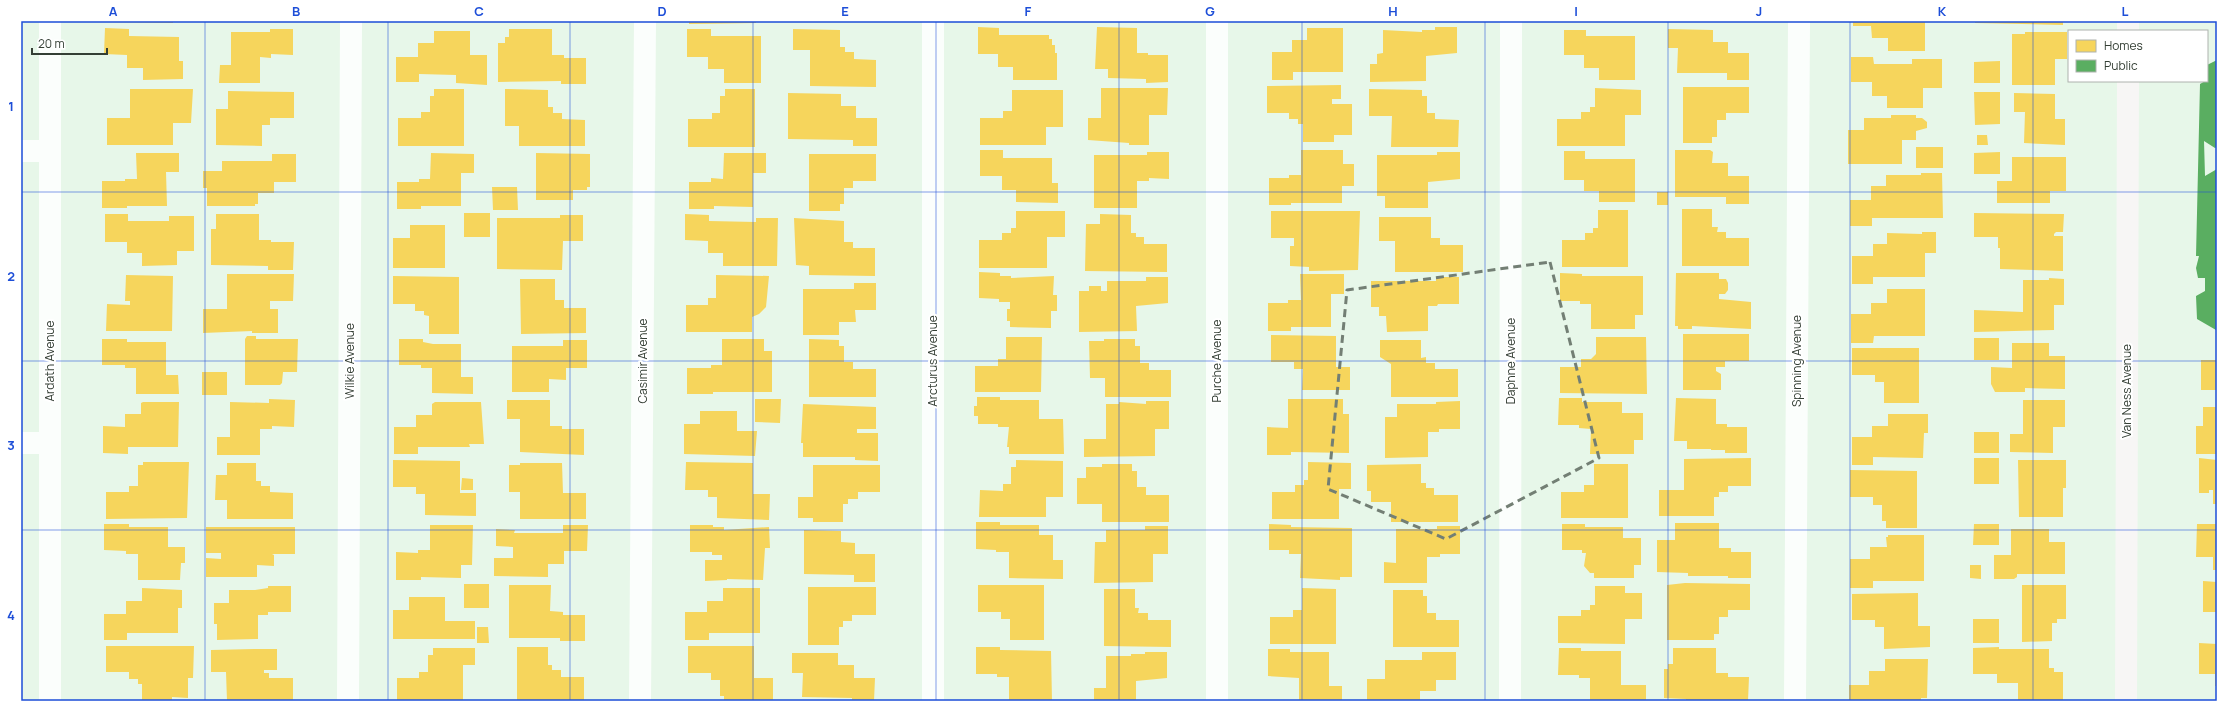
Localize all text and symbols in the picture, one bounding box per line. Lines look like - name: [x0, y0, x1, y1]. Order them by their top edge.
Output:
- text: A: [109, 2, 118, 20]
- text: B: [292, 2, 300, 20]
- text: C: [474, 2, 484, 20]
- text: D: [657, 2, 667, 20]
- text: E: [841, 2, 849, 20]
- text: F: [1025, 2, 1032, 20]
- text: G: [1205, 2, 1215, 20]
- text: H: [1388, 2, 1398, 20]
- text: I: [1574, 2, 1578, 20]
- text: J: [1756, 2, 1762, 20]
- text: K: [1938, 2, 1947, 20]
- text: L: [2122, 2, 2129, 20]
- scale bar: [32, 30, 107, 56]
- legend: [2068, 30, 2208, 82]
- text: 20 m: [38, 35, 65, 52]
- text: Homes: [2104, 37, 2143, 54]
- text: Public: [2104, 57, 2138, 74]
- text: 1: [8, 97, 14, 115]
- text: 2: [7, 267, 15, 285]
- street label: Arcturus Avenue: [924, 315, 941, 407]
- street label: Spinning Avenue: [1788, 315, 1805, 407]
- street label: Casimir Avenue: [634, 318, 651, 404]
- street label: Daphne Avenue: [1502, 318, 1519, 404]
- street label: Ardath Avenue: [41, 320, 58, 402]
- street label: Purche Avenue: [1208, 320, 1225, 402]
- street label: Wilkie Avenue: [341, 323, 358, 399]
- street label: Van Ness Avenue: [2118, 344, 2135, 438]
- text: 3: [7, 436, 15, 454]
- text: 4: [7, 606, 15, 624]

